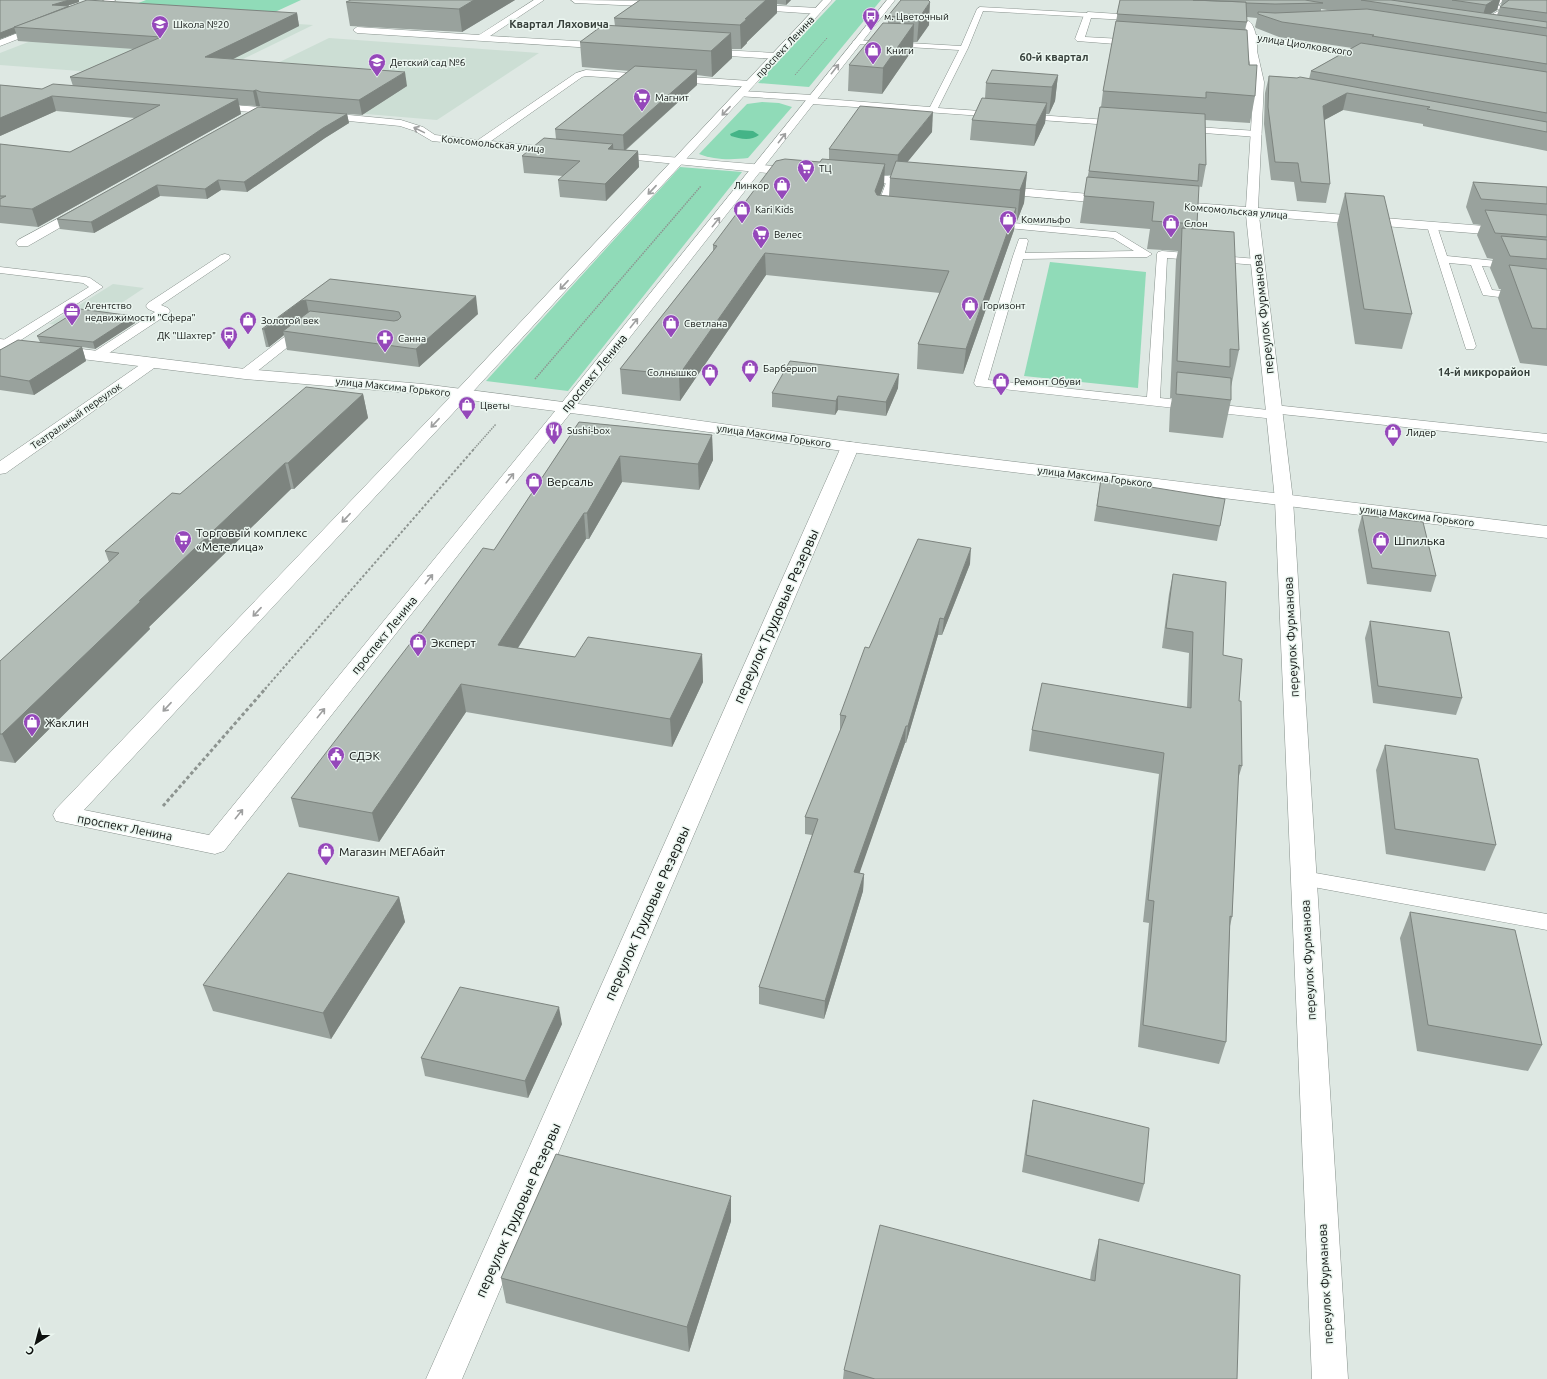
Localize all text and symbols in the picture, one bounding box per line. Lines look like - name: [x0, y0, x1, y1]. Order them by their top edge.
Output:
- bus stop icon: м. Цветочный: [861, 6, 881, 31]
- place label: м. Цветочный: [884, 11, 949, 22]
- school or university icon: Школа №20: [150, 14, 170, 39]
- street label: проспект Ленина: [754, 14, 816, 80]
- district label: Квартал Ляховича: [509, 18, 609, 30]
- place label: Школа №20: [173, 19, 229, 30]
- street label: улица Циолковского: [1257, 32, 1353, 58]
- shop icon: Книги: [863, 40, 883, 65]
- place label: Книги: [886, 45, 914, 56]
- district label: 60-й квартал: [1019, 51, 1089, 63]
- school or university icon: Детский сад №6: [367, 52, 387, 77]
- place label: Детский сад №6: [390, 57, 466, 68]
- one-way arrow: [831, 64, 839, 75]
- supermarket icon: Магнит: [632, 87, 652, 112]
- place label: Магнит: [655, 92, 690, 103]
- one-way arrow: [721, 106, 730, 116]
- one-way arrow: [413, 126, 425, 133]
- one-way arrow: [778, 132, 787, 143]
- street label: Комсомольская улица: [441, 133, 545, 155]
- supermarket icon: ТЦ: [796, 158, 816, 183]
- place label: ТЦ: [819, 163, 832, 174]
- shop icon: Линкор: [772, 175, 792, 200]
- place label: Линкор: [734, 180, 769, 191]
- one-way arrow: [647, 185, 657, 195]
- shop icon: Kari Kids: [732, 199, 752, 224]
- street label: Комсомольская улица: [1184, 201, 1288, 221]
- place label: Kari Kids: [755, 204, 794, 215]
- shop icon: Комильфо: [998, 209, 1018, 234]
- shop icon: Слон: [1161, 213, 1181, 238]
- place label: Комильфо: [1021, 214, 1071, 225]
- one-way arrow: [711, 216, 720, 227]
- place label: Слон: [1184, 218, 1208, 229]
- supermarket icon: Велес: [751, 224, 771, 249]
- place label: Велес: [774, 229, 802, 240]
- street label: переулок Фурманова: [1250, 253, 1276, 375]
- one-way arrow: [559, 280, 568, 291]
- shop icon: Горизонт: [960, 295, 980, 320]
- place label: Агентство недвижимости "Сфера": [85, 300, 195, 323]
- place label: Горизонт: [983, 300, 1026, 311]
- office icon: Агентство недвижимости "Сфера": [62, 301, 82, 326]
- shop icon: Золотой век: [238, 310, 258, 335]
- shop icon: Светлана: [661, 313, 681, 338]
- place label: Золотой век: [261, 315, 319, 326]
- one-way arrow: [630, 318, 639, 329]
- place label: Светлана: [684, 318, 727, 329]
- bus stop icon: ДК "Шахтер": [219, 325, 239, 350]
- pharmacy icon: Санна: [375, 328, 395, 353]
- place label: ДК "Шахтер": [157, 330, 216, 341]
- street label: проспект Ленина: [559, 331, 629, 415]
- place label: Санна: [398, 333, 426, 344]
- shop icon: Барбершоп: [740, 358, 760, 383]
- shop icon: Солнышко: [700, 362, 720, 387]
- place label: Барбершоп: [763, 363, 817, 374]
- district label: 14-й микрорайон: [1438, 366, 1530, 378]
- place label: Солнышко: [647, 367, 697, 378]
- shop icon: Ремонт Обуви: [991, 371, 1011, 396]
- street label: улица Максима Горького: [335, 376, 451, 399]
- place label: Ремонт Обуви: [1014, 376, 1081, 387]
- street label: Театральный переулок: [29, 381, 123, 451]
- shop icon: Цветы: [457, 395, 477, 420]
- place label: Цветы: [480, 400, 510, 411]
- one-way arrow: [431, 418, 440, 428]
- restaurant icon: Sushi-box: [544, 420, 564, 445]
- shop icon: Лидер: [1383, 422, 1403, 447]
- street label: улица Максима Горького: [716, 423, 832, 449]
- place label: Sushi-box: [567, 425, 610, 436]
- place label: Лидер: [1406, 427, 1436, 438]
- street label: улица Максима Горького: [1037, 465, 1153, 490]
- shop icon: Версаль: [524, 471, 544, 496]
- one-way arrow: [506, 472, 515, 483]
- place label: Версаль: [547, 475, 593, 488]
- street label: улица Максима Горького: [1359, 504, 1475, 529]
- one-way arrow: [341, 513, 351, 523]
- place label: Торговый комплекс «Метелица»: [196, 526, 308, 553]
- street label: переулок Трудовые Резервы: [730, 526, 822, 706]
- supermarket icon: Торговый комплекс «Метелица»: [173, 529, 193, 554]
- shop icon: Шпилька: [1371, 530, 1391, 555]
- place label: Шпилька: [1394, 534, 1445, 547]
- one-way arrow: [424, 573, 433, 584]
- street label: переулок Фурманова: [1281, 576, 1301, 698]
- street label: проспект Ленина: [349, 593, 419, 677]
- one-way arrow: [252, 607, 261, 617]
- shop icon: Эксперт: [408, 632, 428, 657]
- place label: Эксперт: [431, 636, 476, 649]
- one-way arrow: [163, 702, 172, 712]
- one-way arrow: [317, 707, 325, 718]
- shop icon: Жаклин: [22, 712, 42, 737]
- place label: Жаклин: [45, 716, 89, 729]
- public building icon: СДЭК: [326, 745, 346, 770]
- place label: СДЭК: [349, 749, 380, 762]
- one-way arrow: [235, 809, 244, 820]
- street label: проспект Ленина: [76, 811, 174, 843]
- street label: переулок Трудовые Резервы: [601, 823, 693, 1003]
- shop icon: Магазин МЕГАбайт: [316, 841, 336, 866]
- place label: Магазин МЕГАбайт: [339, 845, 446, 858]
- street label: переулок Фурманова: [1298, 899, 1318, 1021]
- street label: переулок Трудовые Резервы: [472, 1120, 564, 1300]
- street label: переулок Фурманова: [1315, 1223, 1335, 1345]
- north arrow: [16, 1323, 56, 1363]
- text: С: [24, 1344, 36, 1358]

